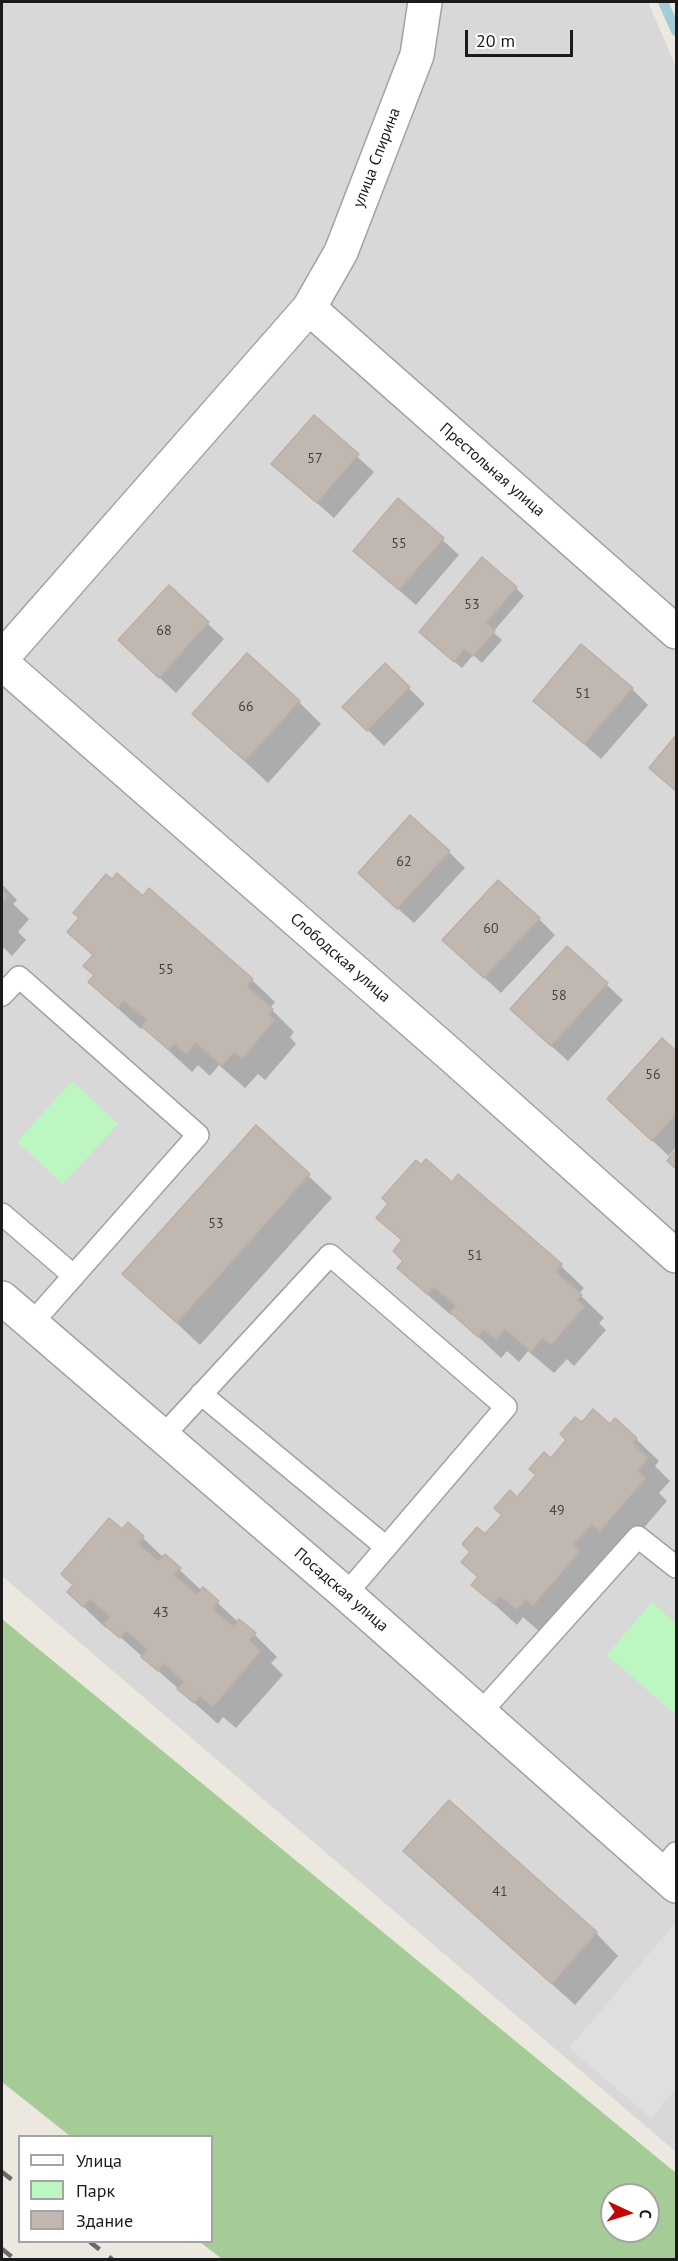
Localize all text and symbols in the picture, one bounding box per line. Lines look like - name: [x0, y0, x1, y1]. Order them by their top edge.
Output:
- scale bar: [468, 18, 576, 56]
- text: 20 m: [476, 29, 515, 52]
- street label: улица Спирина: [349, 105, 405, 211]
- street label: Престольная улица: [435, 419, 549, 521]
- house number: 57: [307, 451, 323, 467]
- house number: 55: [391, 536, 407, 552]
- house number: 53: [464, 597, 480, 613]
- house number: 68: [156, 623, 172, 639]
- house number: 51: [575, 686, 591, 702]
- house number: 66: [238, 699, 254, 715]
- house number: 62: [396, 854, 412, 870]
- street label: Слободская улица: [286, 909, 394, 1007]
- house number: 60: [483, 921, 499, 937]
- house number: 55: [158, 962, 174, 978]
- house number: 58: [551, 988, 567, 1004]
- house number: 56: [645, 1067, 661, 1083]
- house number: 53: [208, 1216, 224, 1232]
- house number: 51: [467, 1248, 483, 1264]
- house number: 49: [549, 1503, 565, 1519]
- street label: Посадская улица: [290, 1544, 392, 1636]
- house number: 43: [153, 1605, 169, 1621]
- house number: 41: [492, 1884, 508, 1900]
- legend: [18, 2135, 213, 2243]
- text: Улица: [76, 2149, 122, 2172]
- text: Парк: [76, 2179, 115, 2202]
- north arrow: [600, 2183, 660, 2243]
- text: Здание: [76, 2209, 133, 2232]
- text: С: [636, 2209, 656, 2219]

